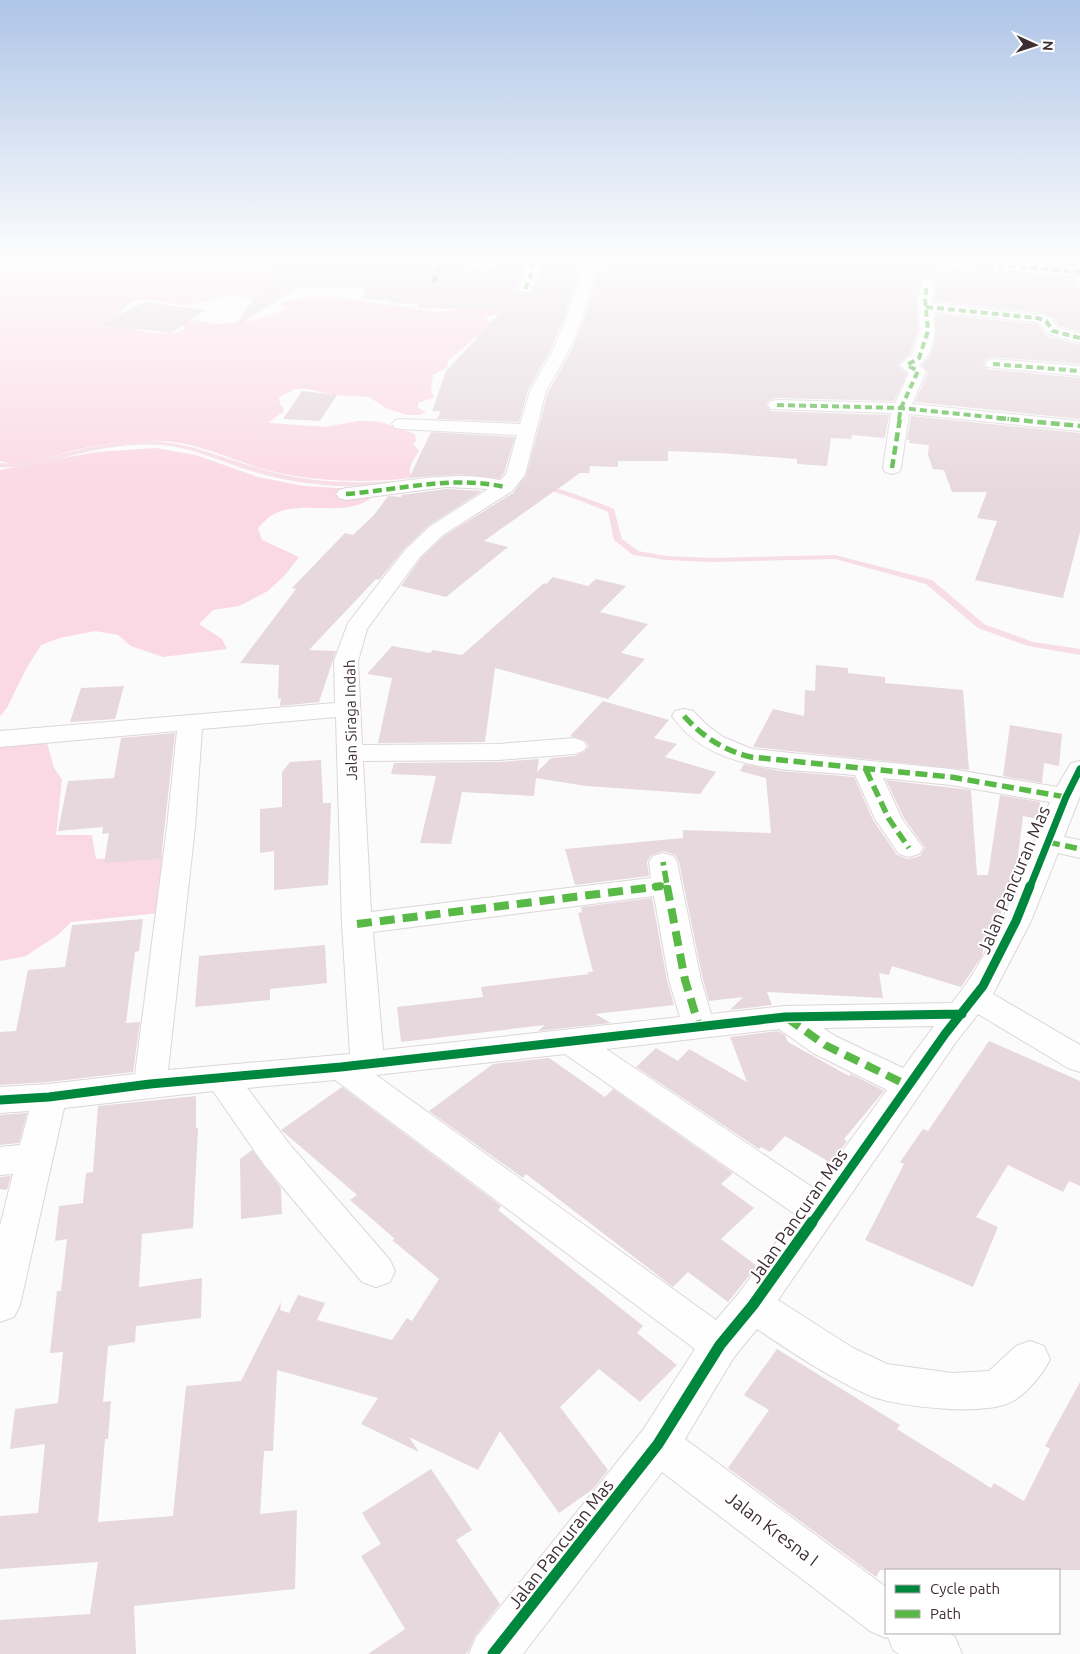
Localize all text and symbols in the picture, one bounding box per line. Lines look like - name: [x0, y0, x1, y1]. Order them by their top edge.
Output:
- north arrow: [1010, 20, 1060, 70]
- text: N: [1040, 40, 1056, 51]
- street label: Jalan Siraga Indah: [341, 659, 360, 781]
- street label: Jalan Pancuran Mas: [973, 803, 1053, 956]
- street label: Jalan Pancuran Mas: [744, 1145, 851, 1286]
- street label: Jalan Pancuran Mas: [504, 1475, 617, 1612]
- street label: Jalan Kresna I: [723, 1487, 823, 1569]
- legend: [885, 1569, 1060, 1634]
- text: Cycle path: [930, 1580, 1000, 1597]
- text: Path: [930, 1605, 961, 1622]

